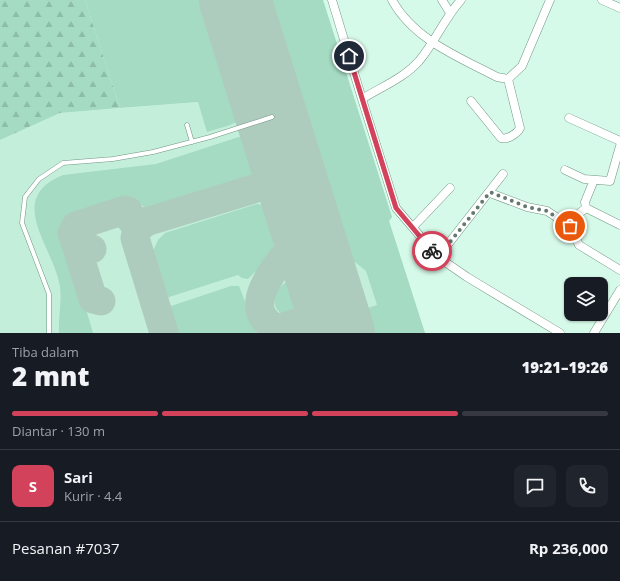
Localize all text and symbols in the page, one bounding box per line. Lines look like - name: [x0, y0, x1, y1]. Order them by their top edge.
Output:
- pin: [332, 39, 366, 73]
- icon: home: [338, 45, 360, 67]
- pin: [553, 209, 587, 243]
- icon: bag: [559, 215, 581, 237]
- courier: [412, 231, 452, 271]
- icon: bike: [421, 240, 443, 262]
- map controls: [564, 277, 608, 321]
- button: layers: [564, 277, 608, 321]
- text: Tiba dalam: [12, 343, 79, 361]
- text: 19:21–19:26: [522, 357, 608, 377]
- text: 2 mnt: [12, 358, 89, 394]
- text: Diantar · 130 m: [12, 422, 105, 440]
- button: chat: [514, 465, 556, 507]
- button: phone: [566, 465, 608, 507]
- text: Sari: [64, 467, 93, 487]
- text: S: [29, 476, 37, 496]
- text: Kurir · 4.4: [64, 487, 122, 505]
- text: Pesanan #7037: [12, 538, 120, 558]
- text: Rp 236,000: [529, 538, 608, 558]

